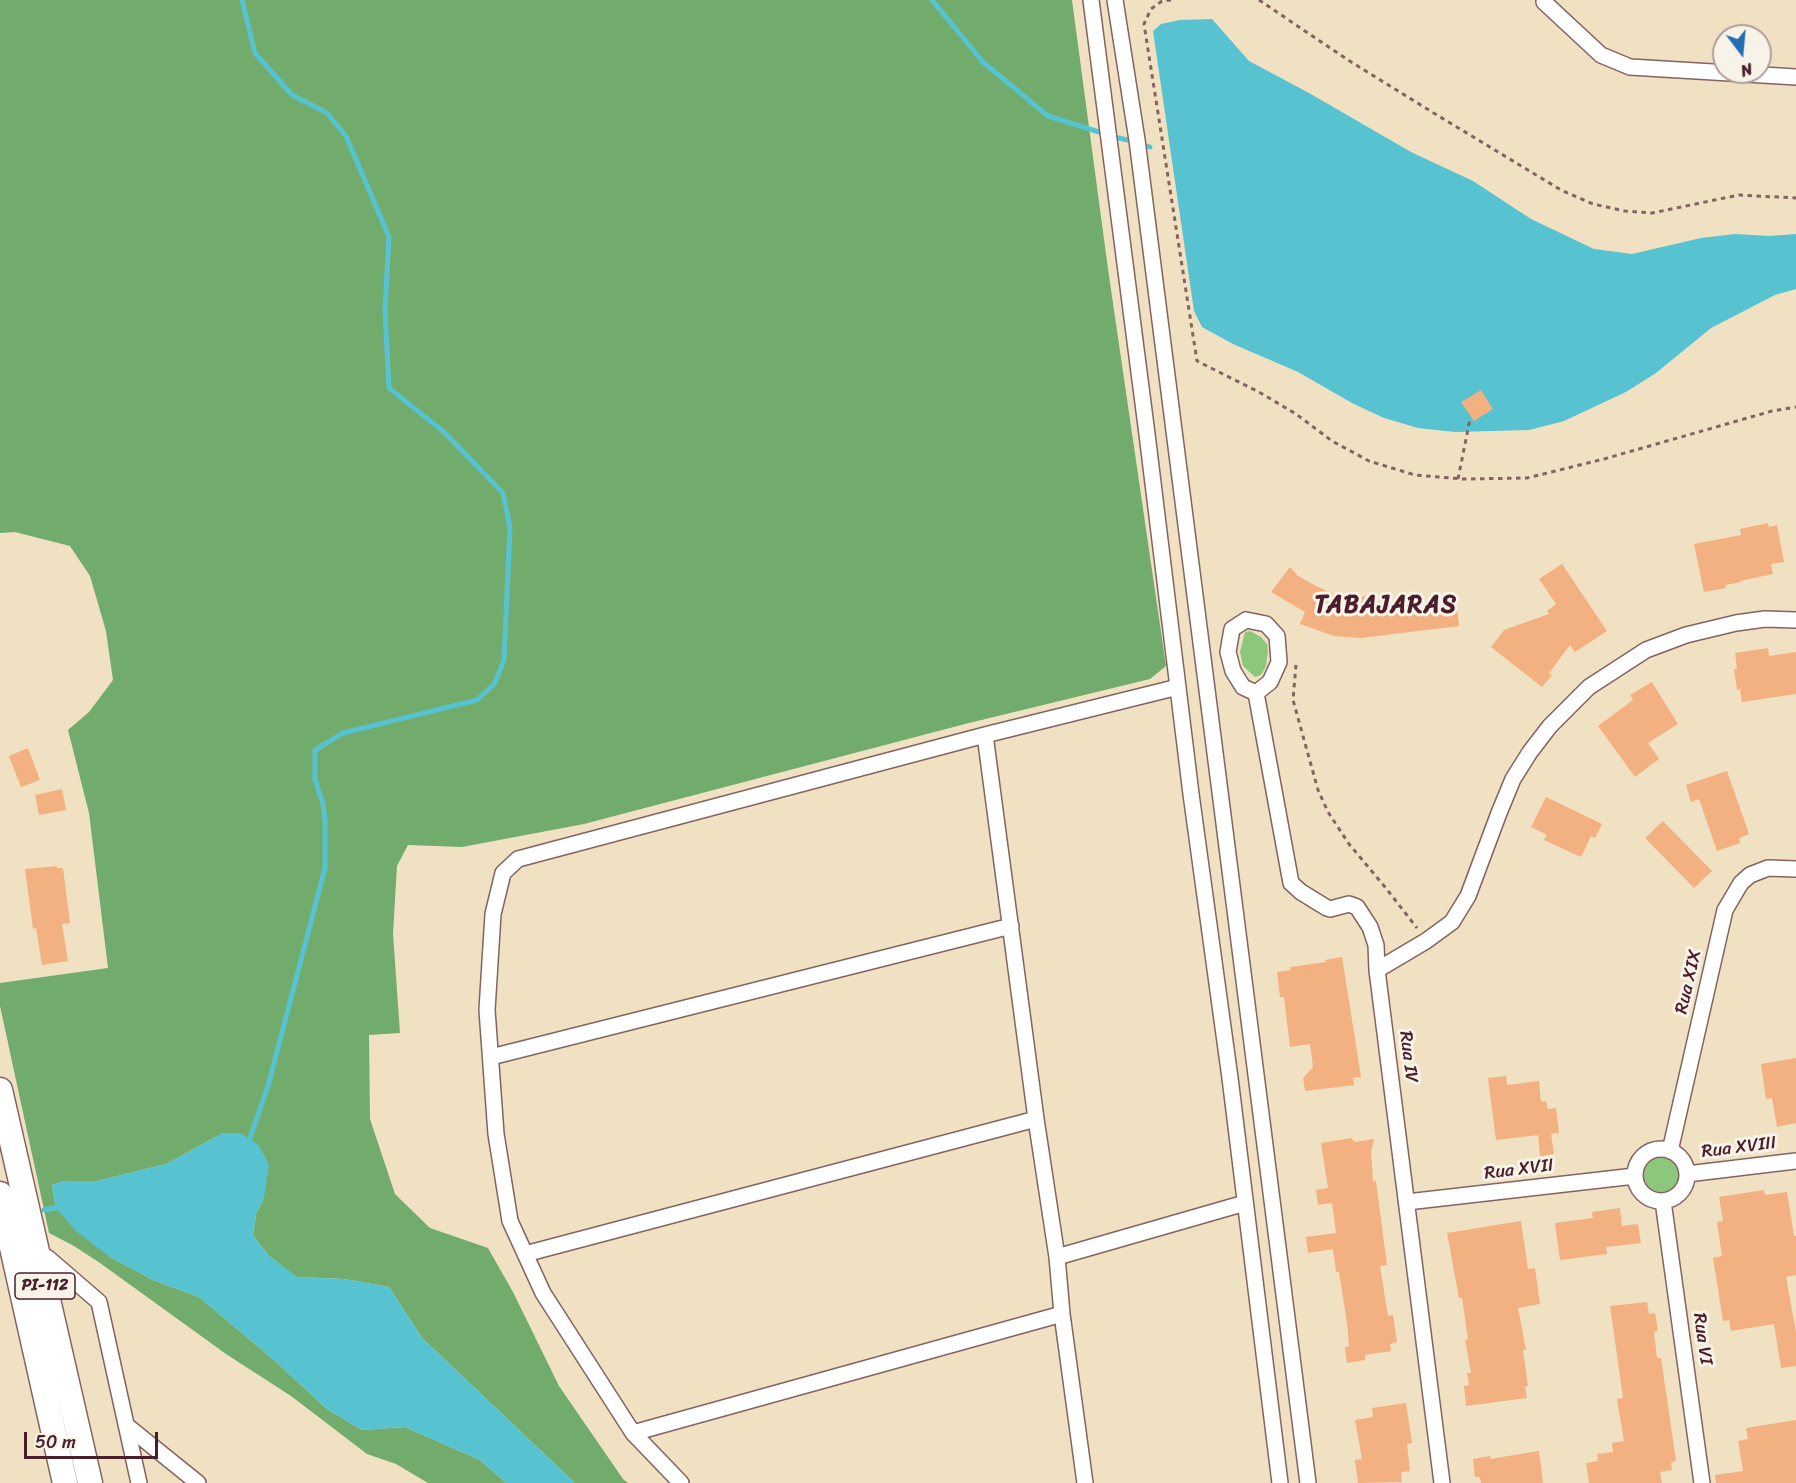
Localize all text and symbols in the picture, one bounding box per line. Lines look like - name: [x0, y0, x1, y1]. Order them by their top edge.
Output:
- north arrow: [1712, 24, 1772, 84]
- text: N: [1737, 54, 1756, 85]
- district label: TABAJARAS: [1315, 592, 1457, 620]
- street label: Rua XIX: [1671, 948, 1707, 1016]
- street label: Rua IV: [1394, 1030, 1422, 1084]
- street label: Rua XVIII: [1700, 1133, 1778, 1163]
- street label: Rua XVII: [1483, 1155, 1555, 1185]
- road number: PI-112: [15, 1273, 75, 1299]
- street label: Rua VI: [1688, 1312, 1716, 1366]
- scale bar: [27, 1420, 160, 1458]
- text: 50 m: [35, 1426, 76, 1458]

